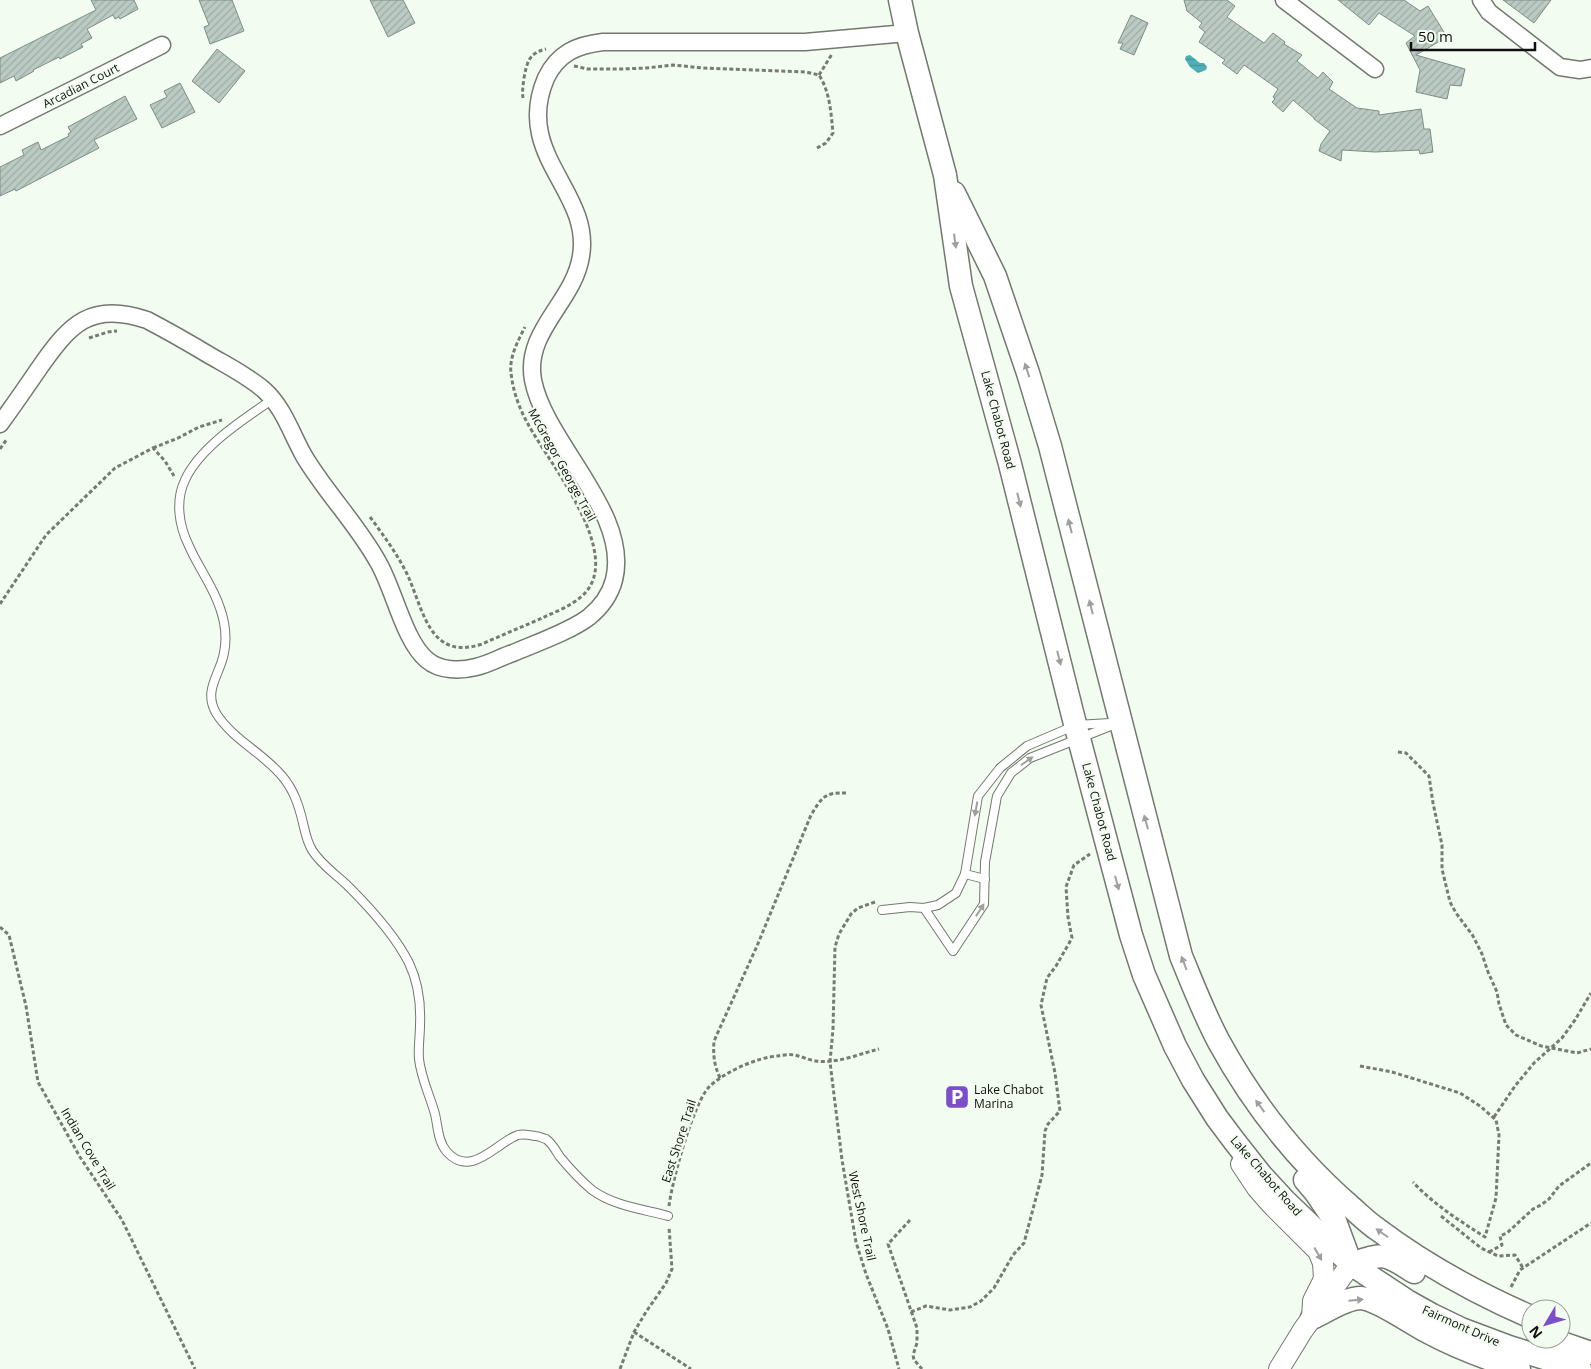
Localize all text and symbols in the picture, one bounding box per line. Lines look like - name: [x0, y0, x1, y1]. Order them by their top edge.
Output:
- scale bar: [1411, 20, 1535, 52]
- text: 50 m: [1418, 26, 1453, 46]
- street label: Arcadian Court: [40, 59, 122, 112]
- one-way arrow: [951, 233, 959, 249]
- one-way arrow: [1023, 362, 1030, 377]
- street label: Lake Chabot Road: [977, 369, 1020, 471]
- street label: McGregor George Trail: [524, 405, 601, 524]
- one-way arrow: [1015, 493, 1023, 508]
- one-way arrow: [1066, 519, 1074, 534]
- one-way arrow: [1086, 599, 1094, 614]
- one-way arrow: [1055, 650, 1063, 665]
- one-way arrow: [1020, 757, 1033, 766]
- street label: Lake Chabot Road: [1078, 761, 1121, 863]
- one-way arrow: [972, 801, 980, 817]
- one-way arrow: [1142, 815, 1150, 830]
- one-way arrow: [1114, 875, 1122, 890]
- one-way arrow: [975, 903, 984, 917]
- one-way arrow: [1180, 955, 1188, 970]
- place label: Lake Chabot Marina: [974, 1081, 1044, 1112]
- parking icon: Lake Chabot Marina: [944, 1084, 970, 1110]
- street label: East Shore Trail: [657, 1097, 700, 1185]
- one-way arrow: [1255, 1099, 1265, 1113]
- street label: Indian Cove Trail: [57, 1104, 120, 1193]
- street label: Lake Chabot Road: [1227, 1132, 1306, 1219]
- street label: West Shore Trail: [845, 1170, 880, 1262]
- one-way arrow: [1375, 1228, 1389, 1238]
- one-way arrow: [1314, 1248, 1323, 1261]
- one-way arrow: [1349, 1296, 1365, 1304]
- north arrow: [1521, 1299, 1571, 1349]
- street label: Fairmont Drive: [1420, 1301, 1503, 1350]
- text: N: [1524, 1322, 1546, 1343]

